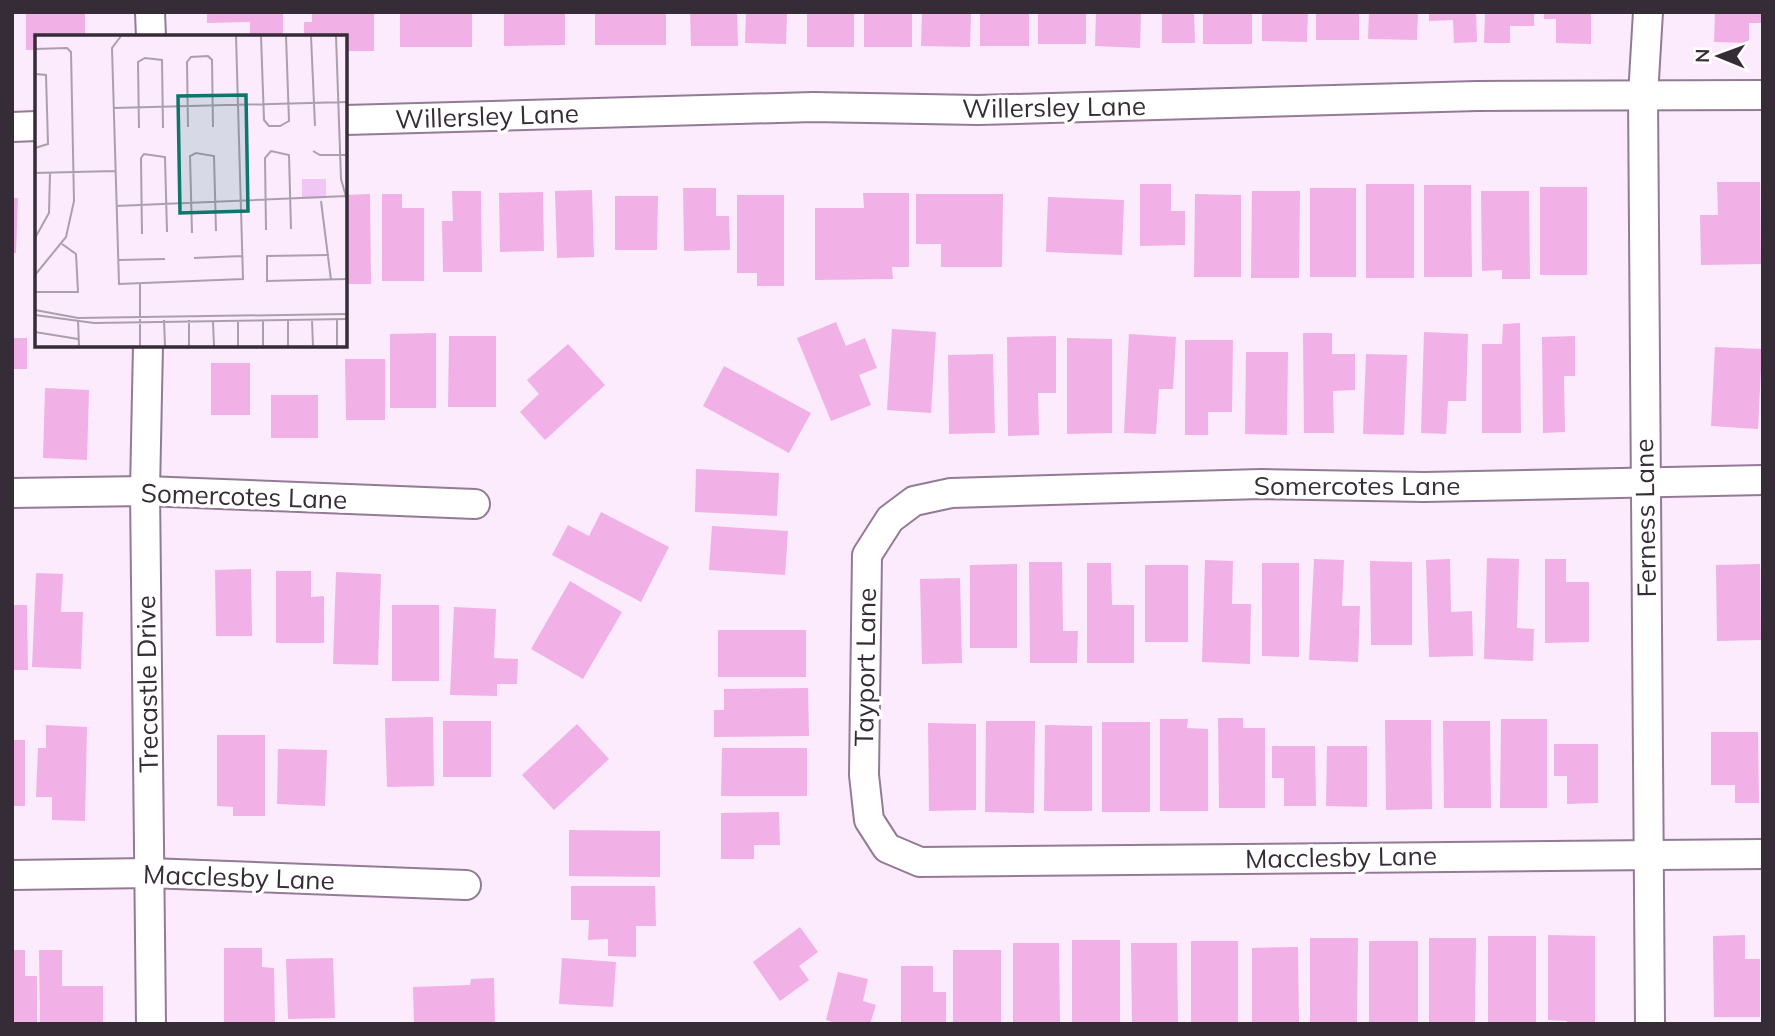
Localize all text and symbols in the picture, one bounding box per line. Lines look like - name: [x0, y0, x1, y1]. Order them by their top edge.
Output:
- north arrow: [1684, 21, 1754, 91]
- inset map: [35, 35, 346, 346]
- text: N: [1690, 48, 1714, 63]
- street label: Willersley Lane: [962, 89, 1146, 125]
- street label: Willersley Lane: [395, 96, 579, 136]
- street label: Ferness Lane: [1627, 438, 1663, 598]
- street label: Somercotes Lane: [1254, 469, 1460, 502]
- street label: Somercotes Lane: [140, 476, 348, 516]
- street label: Tayport Lane: [847, 587, 883, 747]
- street label: Trecastle Drive: [129, 595, 165, 773]
- street label: Macclesby Lane: [1245, 839, 1437, 875]
- street label: Macclesby Lane: [143, 857, 335, 897]

